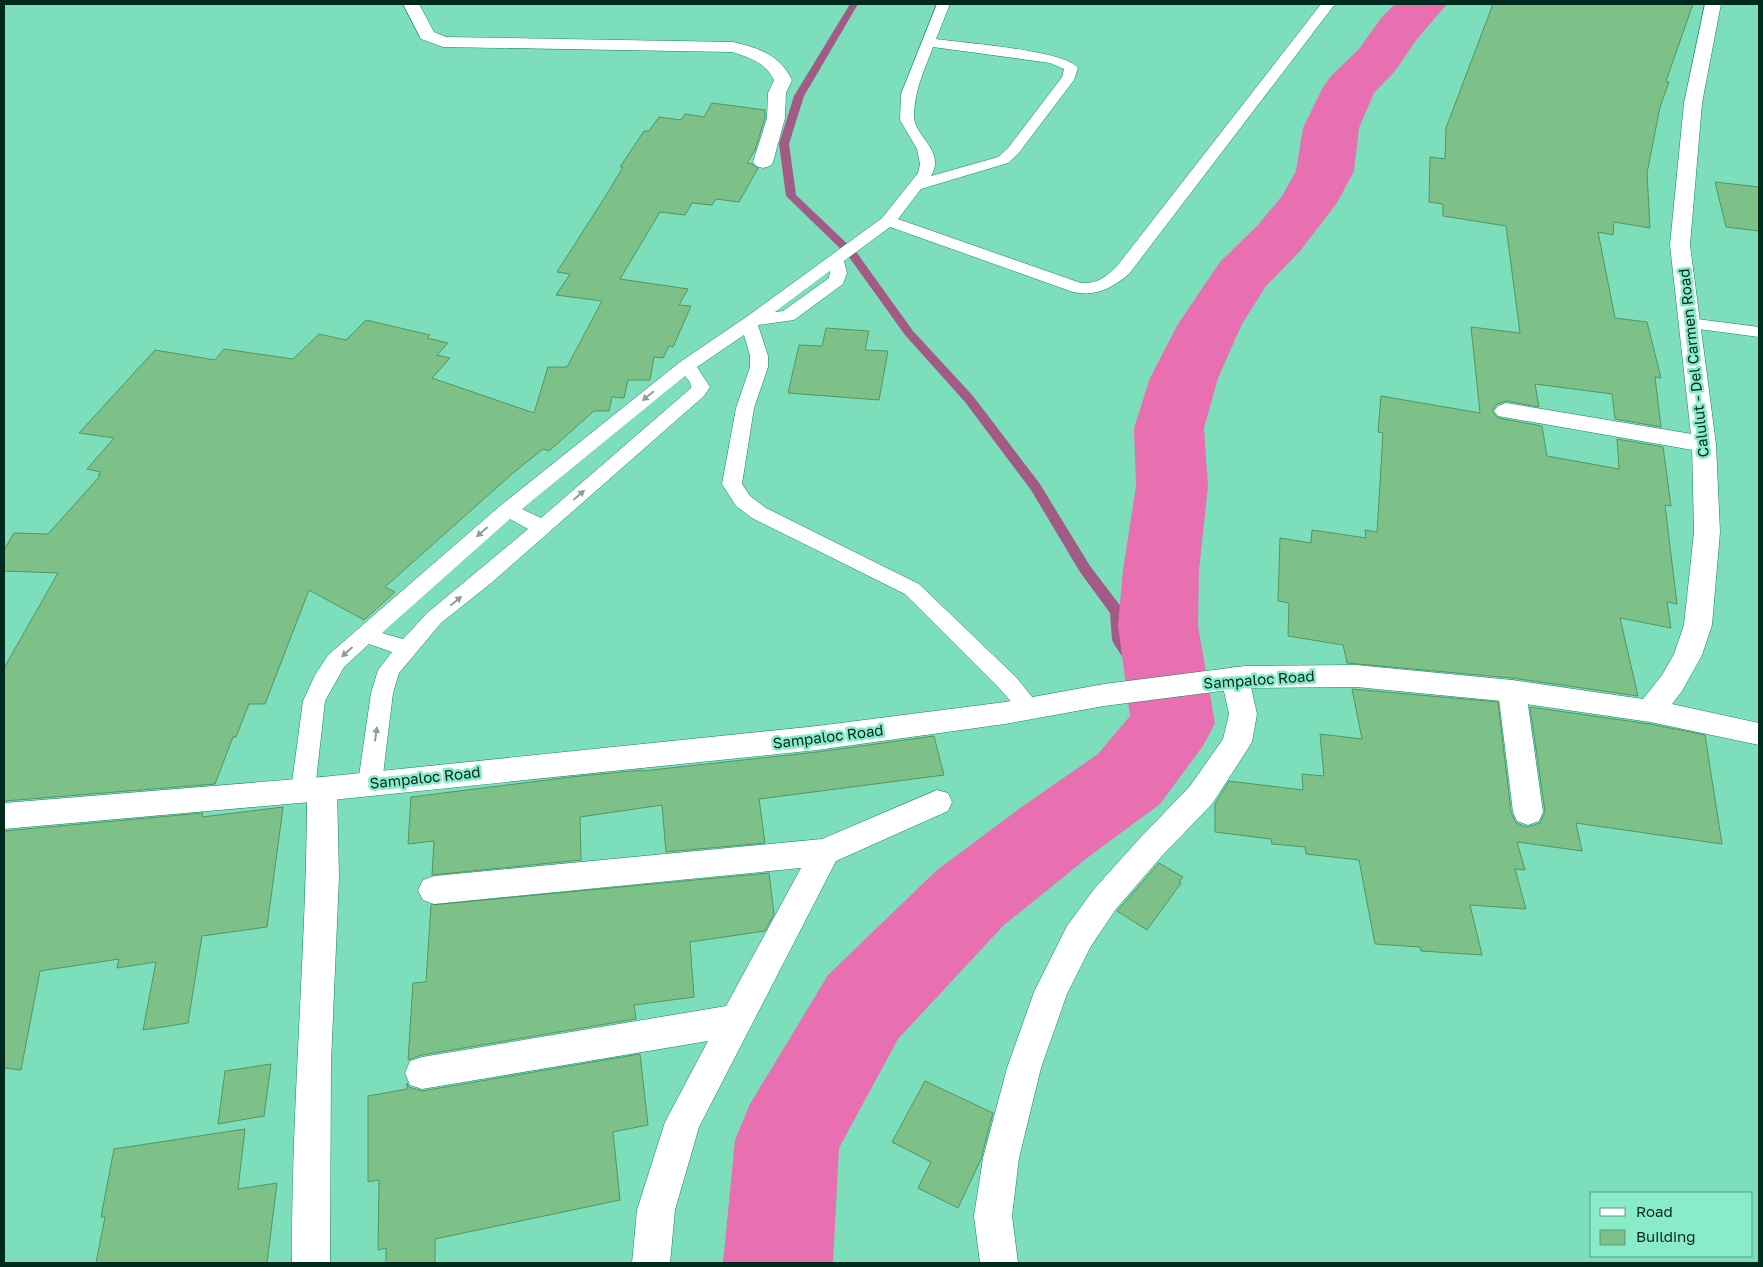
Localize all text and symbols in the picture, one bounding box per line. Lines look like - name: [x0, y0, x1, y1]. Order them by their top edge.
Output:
- street label: Calulut - Del Carmen Road: [1674, 268, 1712, 458]
- one-way arrow: [642, 391, 655, 402]
- one-way arrow: [573, 489, 585, 501]
- one-way arrow: [475, 527, 488, 538]
- one-way arrow: [449, 595, 462, 606]
- one-way arrow: [342, 646, 354, 658]
- street label: Sampaloc Road: [1203, 666, 1315, 692]
- street label: Sampaloc Road: [772, 720, 884, 752]
- one-way arrow: [372, 726, 380, 742]
- street label: Sampaloc Road: [369, 762, 481, 792]
- legend: [1590, 1192, 1753, 1257]
- text: Road: [1636, 1202, 1673, 1220]
- text: Building: [1636, 1227, 1696, 1245]

